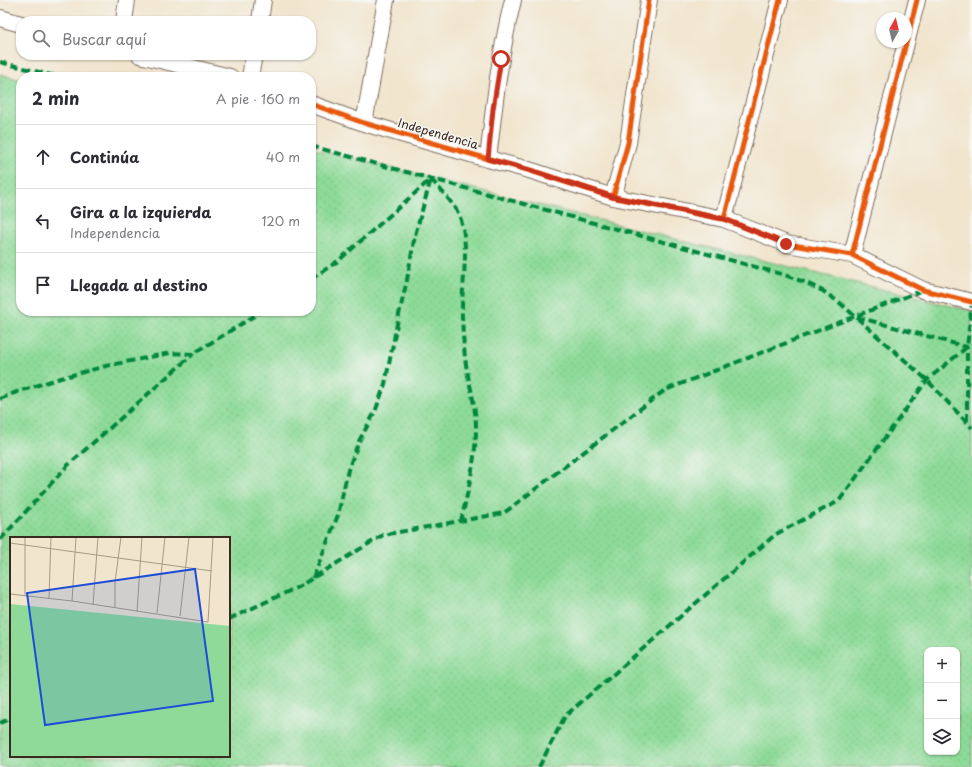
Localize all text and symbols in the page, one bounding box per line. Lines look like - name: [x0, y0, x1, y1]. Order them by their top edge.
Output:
- north arrow: [876, 12, 912, 48]
- search box: [16, 16, 316, 60]
- icon: search: [30, 27, 52, 49]
- text: Buscar aquí: [62, 27, 146, 50]
- route start: [492, 50, 510, 68]
- text: 2 min: [32, 85, 79, 111]
- text: A pie · 160 m: [216, 89, 300, 108]
- street label: Independencia: [396, 113, 481, 153]
- text: Continúa: [70, 145, 139, 168]
- icon: ahead: [32, 146, 54, 168]
- text: 40 m: [266, 147, 300, 166]
- text: Gira a la izquierda: [70, 200, 211, 223]
- icon: left: [32, 210, 54, 232]
- text: 120 m: [261, 211, 300, 230]
- text: Independencia: [70, 223, 160, 242]
- route end: [777, 235, 795, 253]
- text: Llegada al destino: [70, 273, 208, 296]
- icon: arrive: [32, 274, 54, 296]
- inset map: [10, 537, 230, 757]
- map controls: [924, 647, 960, 755]
- button: +: [924, 647, 960, 683]
- button: −: [924, 683, 960, 719]
- button: layers: [924, 719, 960, 755]

